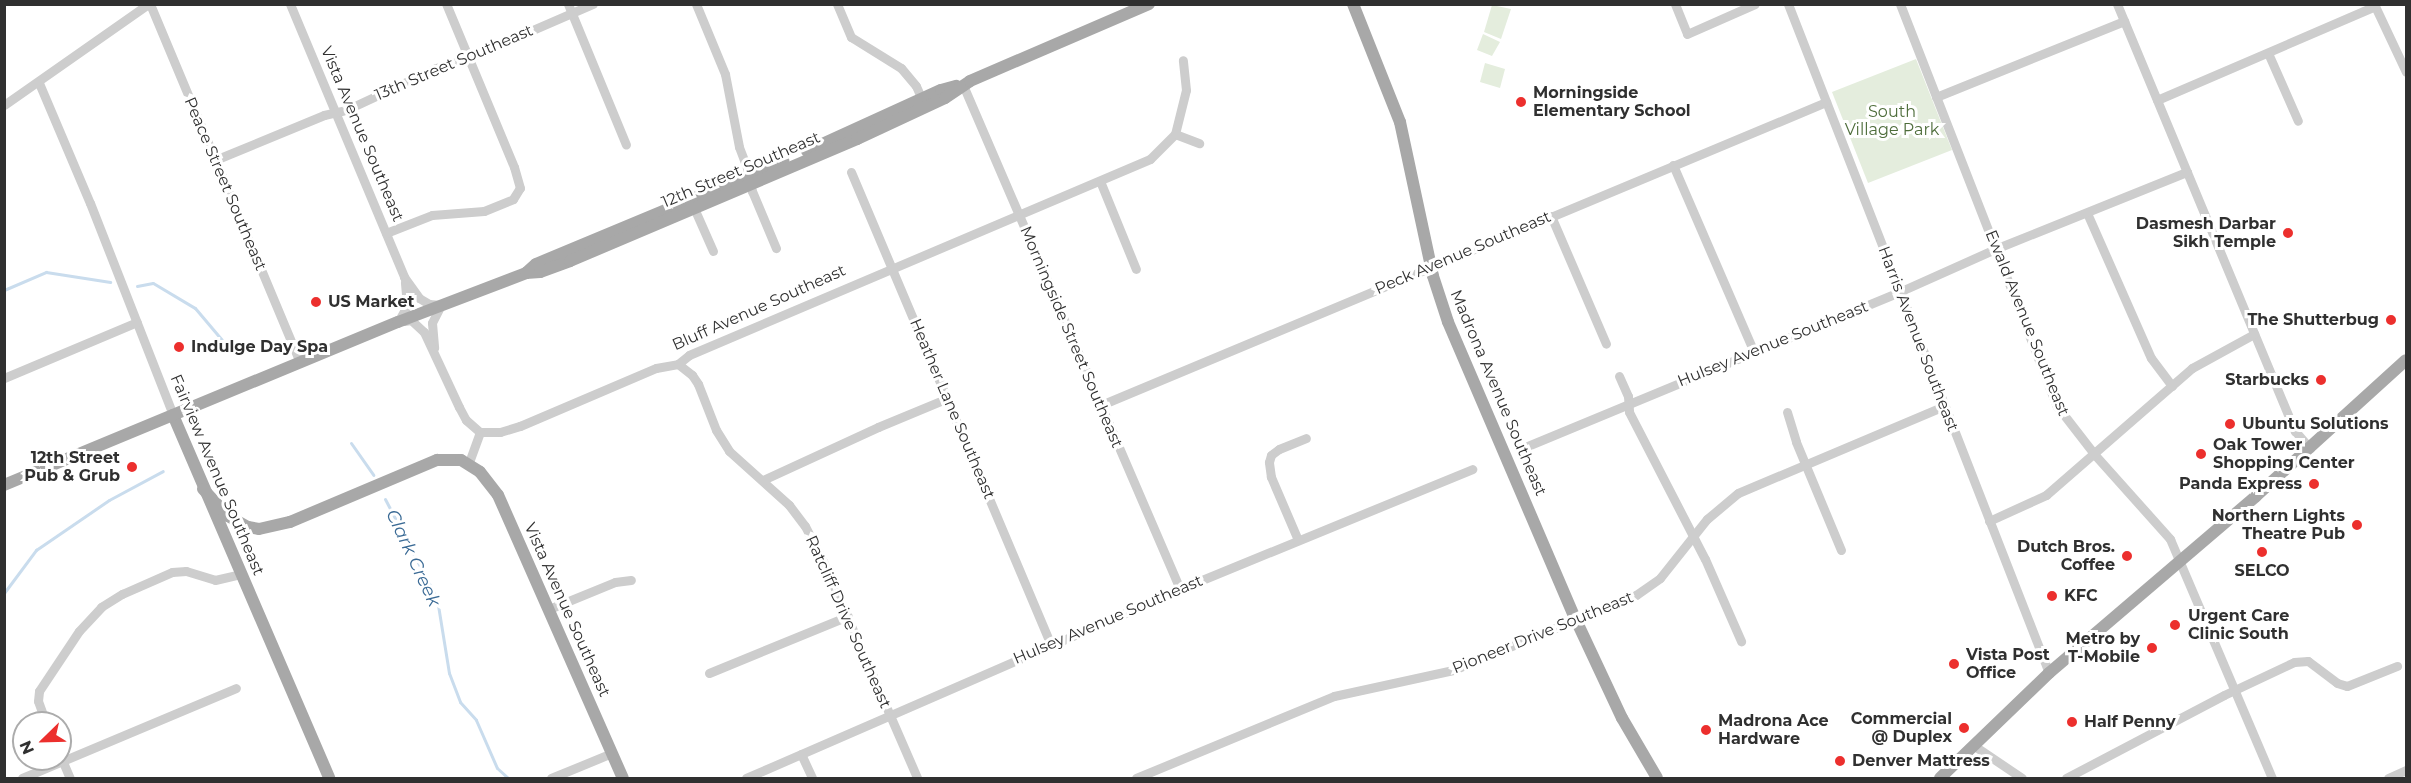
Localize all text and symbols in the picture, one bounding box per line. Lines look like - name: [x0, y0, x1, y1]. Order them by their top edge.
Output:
- street label: 13th Street Southeast: [372, 21, 536, 105]
- street label: Vista Avenue Southeast: [316, 43, 408, 225]
- place label: Morningside Elementary School: [1533, 83, 1691, 121]
- street label: Peace Street Southeast: [180, 94, 270, 274]
- marker: Morningside Elementary School: [1514, 95, 1528, 109]
- park label: South Village Park: [1845, 102, 1939, 140]
- street label: 12th Street Southeast: [659, 128, 823, 212]
- street label: Peck Avenue Southeast: [1372, 207, 1554, 299]
- place label: Dasmesh Darbar Sikh Temple: [2136, 214, 2276, 252]
- street label: Morningside Street Southeast: [1015, 223, 1127, 451]
- marker: Dasmesh Darbar Sikh Temple: [2281, 226, 2295, 240]
- street label: Ewald Avenue Southeast: [1981, 227, 2073, 419]
- street label: Harris Avenue Southeast: [1874, 244, 1962, 434]
- street label: Bluff Avenue Southeast: [669, 261, 849, 355]
- street label: Madrona Avenue Southeast: [1446, 287, 1550, 499]
- place label: US Market: [328, 292, 414, 312]
- marker: US Market: [309, 295, 323, 309]
- street label: Hulsey Avenue Southeast: [1675, 297, 1871, 391]
- place label: The Shutterbug: [2247, 310, 2379, 330]
- marker: The Shutterbug: [2384, 313, 2398, 327]
- street label: Heather Lane Southeast: [905, 316, 999, 502]
- place label: Indulge Day Spa: [191, 337, 328, 357]
- marker: Indulge Day Spa: [172, 340, 186, 354]
- place label: Starbucks: [2225, 370, 2309, 390]
- street label: Fairview Avenue Southeast: [166, 372, 268, 578]
- marker: Starbucks: [2314, 373, 2328, 387]
- place label: Ubuntu Solutions: [2242, 414, 2388, 434]
- marker: Ubuntu Solutions: [2223, 417, 2237, 431]
- place label: Oak Tower Shopping Center: [2213, 435, 2355, 473]
- marker: Oak Tower Shopping Center: [2194, 447, 2208, 461]
- place label: 12th Street Pub & Grub: [24, 448, 120, 486]
- marker: 12th Street Pub & Grub: [125, 460, 139, 474]
- place label: Panda Express: [2179, 474, 2302, 494]
- marker: Panda Express: [2307, 477, 2321, 491]
- water label: Clark Creek: [381, 506, 445, 610]
- place label: Northern Lights Theatre Pub: [2212, 506, 2345, 544]
- marker: Northern Lights Theatre Pub: [2350, 518, 2364, 532]
- street label: Vista Avenue Southeast: [520, 520, 614, 700]
- street label: Ratcliff Drive Southeast: [801, 533, 895, 711]
- place label: Dutch Bros. Coffee: [2017, 537, 2115, 575]
- marker: SELCO: [2255, 545, 2269, 559]
- marker: Dutch Bros. Coffee: [2120, 549, 2134, 563]
- place label: SELCO: [2234, 561, 2290, 581]
- street label: Hulsey Avenue Southeast: [1010, 571, 1206, 669]
- place label: KFC: [2064, 586, 2098, 606]
- street label: Pioneer Drive Southeast: [1450, 588, 1636, 678]
- marker: KFC: [2045, 589, 2059, 603]
- place label: Urgent Care Clinic South: [2188, 606, 2289, 644]
- marker: Urgent Care Clinic South: [2166, 616, 2184, 634]
- place label: Metro by T-Mobile: [2066, 629, 2140, 667]
- marker: Metro by T-Mobile: [2145, 641, 2159, 655]
- place label: Vista Post Office: [1966, 645, 2050, 683]
- marker: Vista Post Office: [1947, 657, 1961, 671]
- place label: Commercial @ Duplex: [1851, 709, 1952, 747]
- north arrow: [12, 711, 72, 771]
- place label: Madrona Ace Hardware: [1718, 711, 1829, 749]
- place label: Half Penny: [2084, 712, 2175, 732]
- marker: Half Penny: [2065, 715, 2079, 729]
- marker: Commercial @ Duplex: [1957, 721, 1971, 735]
- marker: Madrona Ace Hardware: [1699, 723, 1713, 737]
- text: N: [16, 738, 38, 757]
- place label: Denver Mattress: [1852, 751, 1990, 771]
- marker: Denver Mattress: [1833, 754, 1847, 768]

